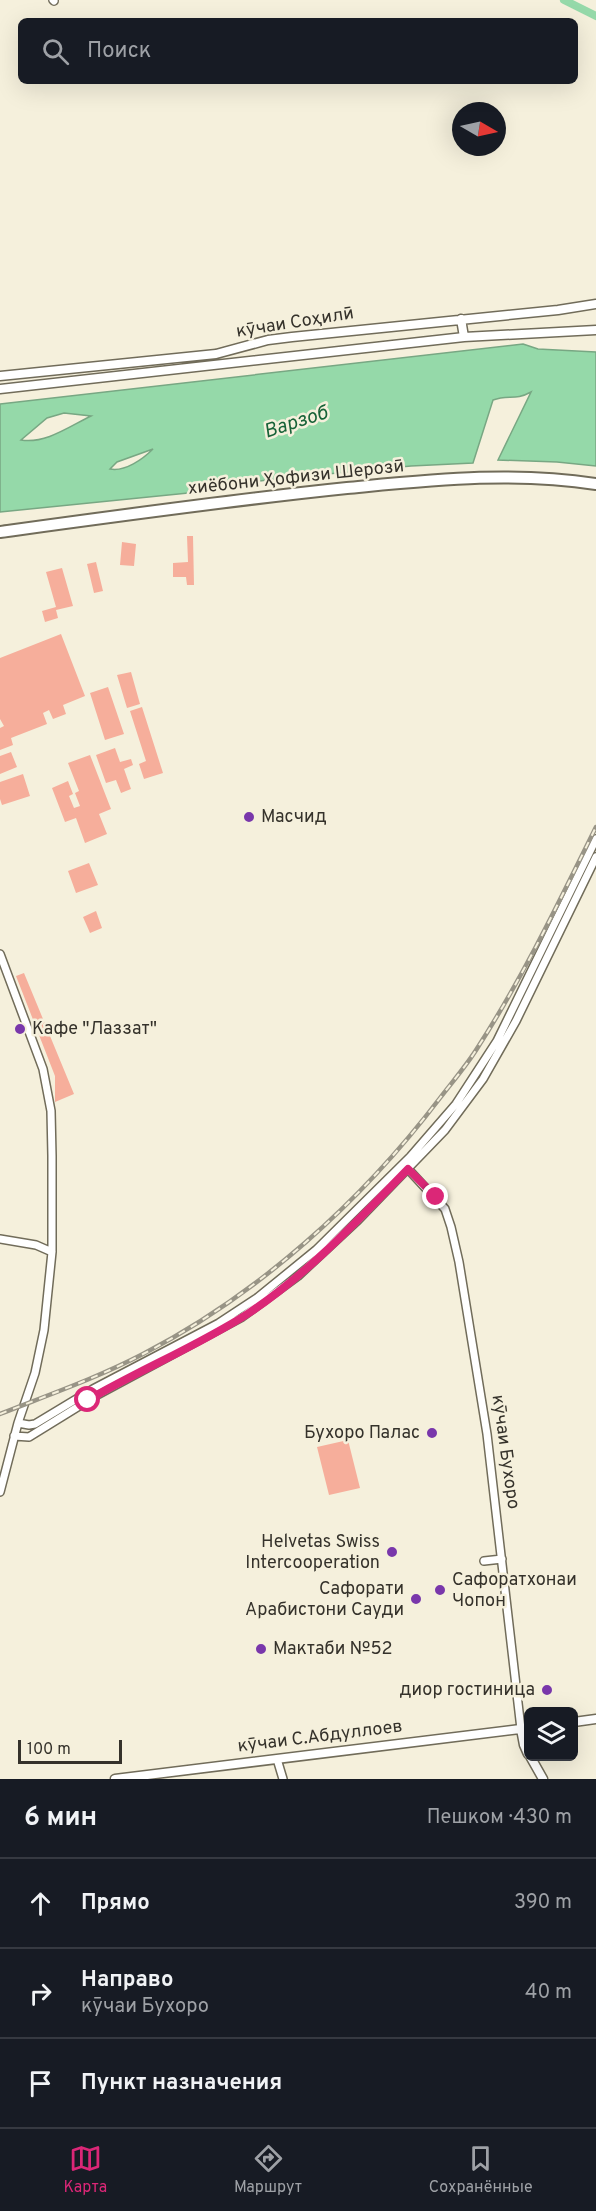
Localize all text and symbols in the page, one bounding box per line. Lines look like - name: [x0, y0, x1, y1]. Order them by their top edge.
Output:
- search box: [18, 18, 578, 84]
- icon: search: [39, 35, 72, 68]
- text: Поиск: [87, 38, 151, 65]
- north arrow: [452, 102, 506, 156]
- street label: кӯчаи Соҳилӣ: [235, 302, 355, 344]
- water label: Варзоб: [261, 400, 333, 446]
- street label: хиёбони Ҳофизи Шерозӣ: [187, 455, 405, 501]
- place label: Масчид: [261, 806, 327, 829]
- marker: Масчид: [242, 810, 256, 824]
- place label: Кафе "Лаззат": [32, 1018, 157, 1041]
- marker: Кафе "Лаззат": [13, 1022, 27, 1036]
- route end: [422, 1183, 448, 1209]
- route start: [74, 1386, 100, 1412]
- street label: кӯчаи Бухоро: [486, 1393, 524, 1511]
- place label: Бухоро Палас: [304, 1422, 420, 1445]
- marker: Бухоро Палас: [425, 1426, 439, 1440]
- place label: Helvetas Swiss Intercooperation: [245, 1531, 380, 1575]
- marker: Helvetas Swiss Intercooperation: [385, 1545, 399, 1559]
- place label: Сафоратхонаи Чопон: [452, 1569, 577, 1613]
- place label: Сафорати Арабистони Сауди: [245, 1578, 404, 1622]
- marker: Сафоратхонаи Чопон: [433, 1583, 447, 1597]
- marker: Сафорати Арабистони Сауди: [409, 1592, 423, 1606]
- place label: Мактаби №52: [273, 1638, 393, 1661]
- marker: Мактаби №52: [254, 1642, 268, 1656]
- place label: диор гостиница: [400, 1679, 535, 1702]
- marker: диор гостиница: [540, 1683, 554, 1697]
- map controls: [524, 1707, 578, 1761]
- button: layers: [524, 1707, 578, 1761]
- street label: кӯчаи С.Абдуллоев: [236, 1715, 404, 1759]
- scale bar: [18, 1737, 122, 1764]
- text: 100 m: [27, 1740, 71, 1760]
- text: 6 мин: [24, 1802, 97, 1835]
- text: Пешком · 430 m: [427, 1805, 572, 1831]
- icon: ahead: [24, 1887, 57, 1920]
- text: Прямо: [81, 1890, 150, 1917]
- text: 390 m: [514, 1890, 572, 1916]
- text: Направо: [81, 1967, 173, 1994]
- icon: right: [24, 1977, 57, 2010]
- text: 40 m: [525, 1980, 572, 2006]
- text: кӯчаи Бухоро: [81, 1994, 209, 2020]
- icon: arrive: [24, 2067, 57, 2100]
- text: Пункт назначения: [81, 2070, 282, 2097]
- tab: Карта: [63, 2142, 107, 2198]
- tab: Маршрут: [234, 2142, 302, 2198]
- tab: Сохранённые: [429, 2142, 533, 2198]

